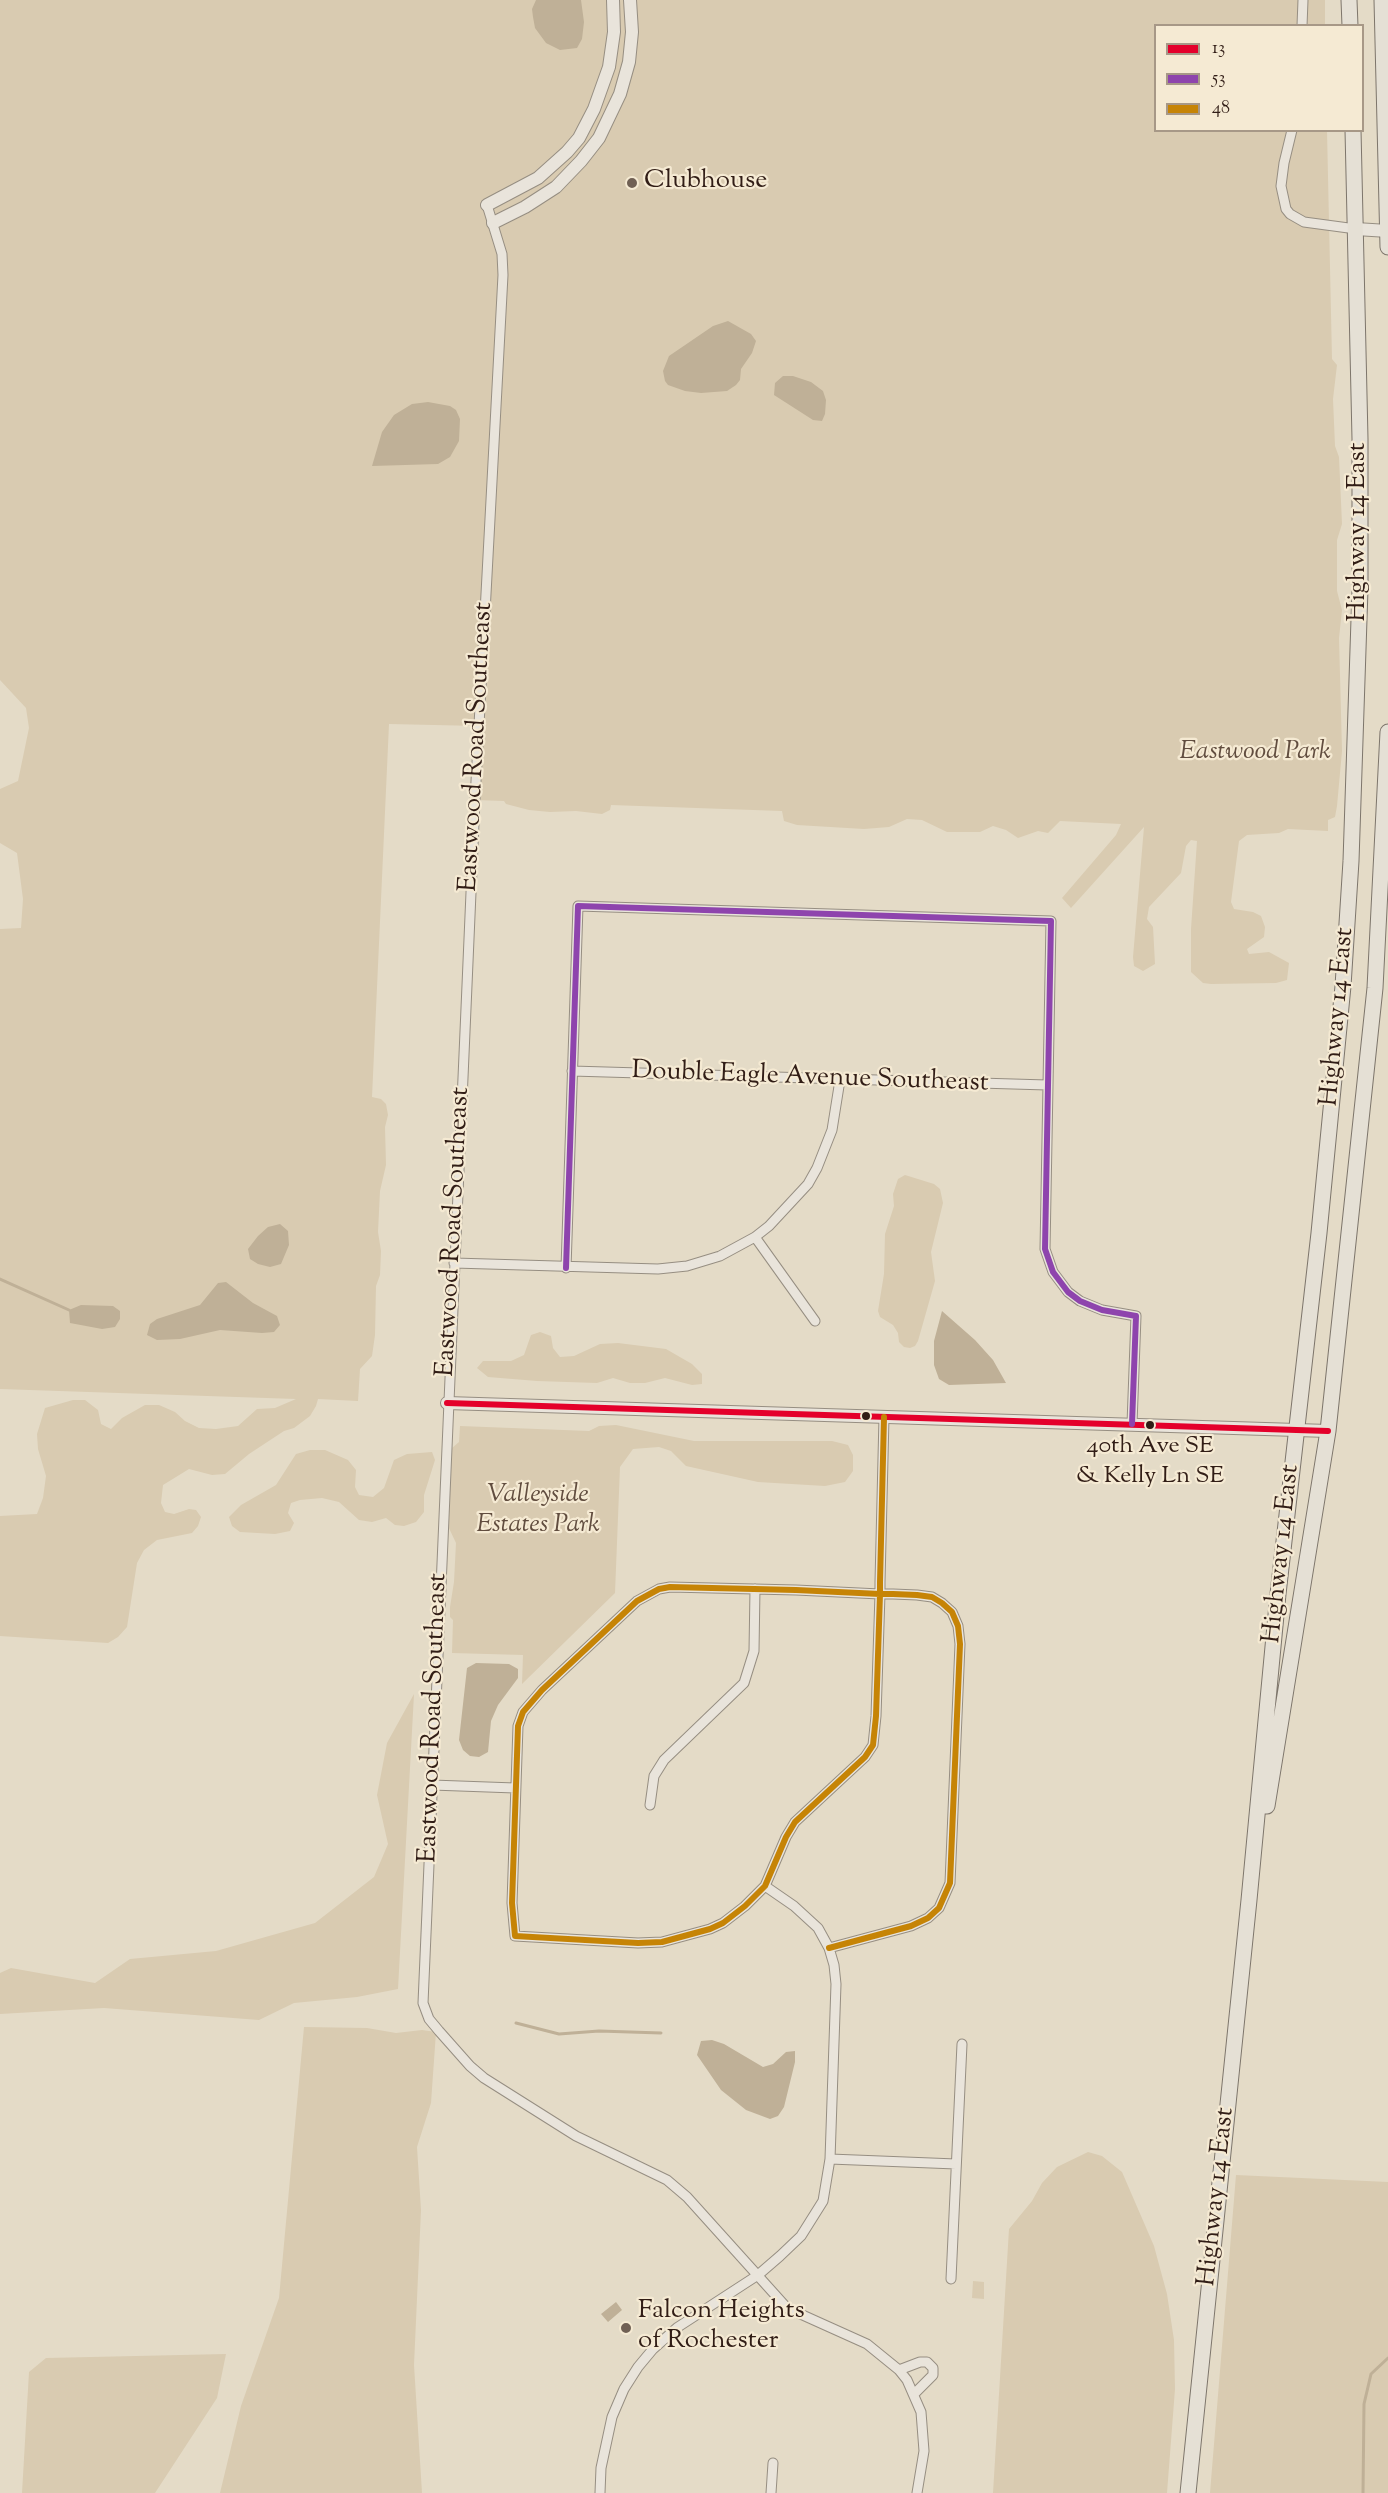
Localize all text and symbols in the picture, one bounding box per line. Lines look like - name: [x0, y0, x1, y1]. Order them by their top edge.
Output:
- legend: [1154, 24, 1364, 132]
- text: 13: [1212, 36, 1225, 62]
- text: 53: [1212, 66, 1225, 92]
- text: 48: [1212, 96, 1230, 122]
- place label: Clubhouse: [644, 167, 767, 199]
- marker: Clubhouse: [625, 176, 639, 190]
- street label: Highway 14 East: [1344, 442, 1376, 622]
- street label: Eastwood Road Southeast: [455, 601, 501, 893]
- park label: Eastwood Park: [1179, 738, 1331, 770]
- street label: Highway 14 East: [1316, 926, 1362, 1108]
- street label: Double Eagle Avenue Southeast: [631, 1057, 989, 1101]
- street label: Eastwood Road Southeast: [432, 1086, 478, 1378]
- unlabelled marker: [860, 1410, 872, 1422]
- marker: 40th Ave SE & Kelly Ln SE: [1144, 1419, 1156, 1431]
- place label: 40th Ave SE & Kelly Ln SE: [1076, 1434, 1224, 1490]
- street label: Highway 14 East: [1258, 1463, 1308, 1645]
- park label: Valleyside Estates Park: [476, 1481, 600, 1542]
- street label: Eastwood Road Southeast: [414, 1573, 456, 1863]
- street label: Highway 14 East: [1193, 2106, 1243, 2288]
- place label: Falcon Heights of Rochester: [638, 2297, 805, 2358]
- marker: Falcon Heights of Rochester: [619, 2321, 633, 2335]

